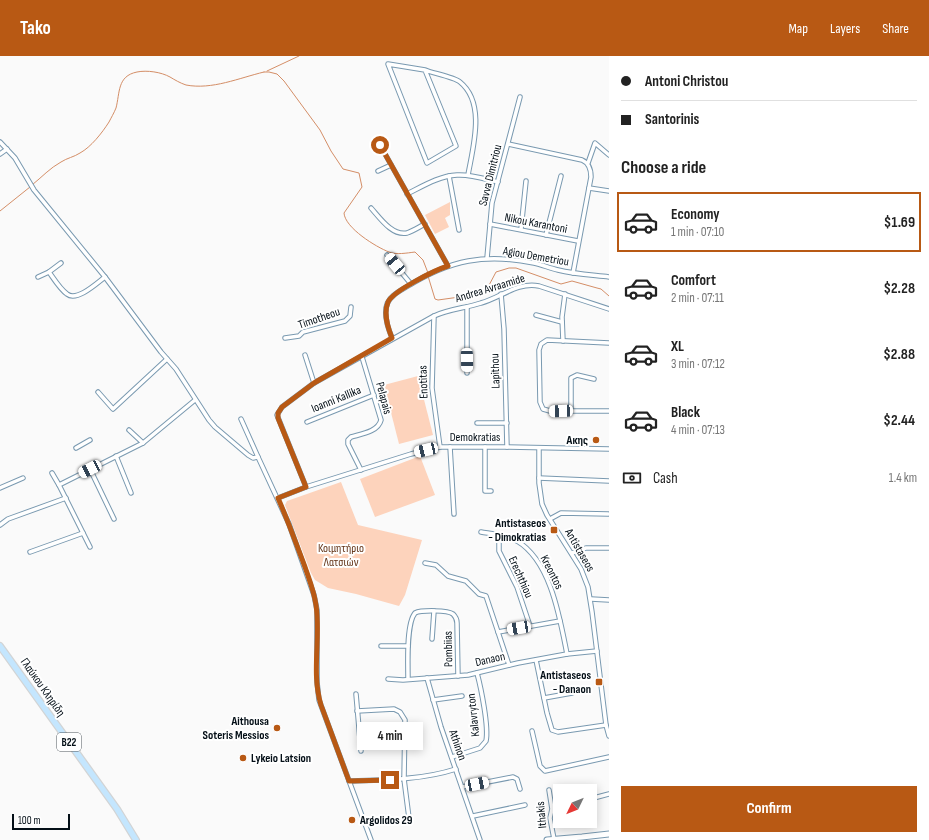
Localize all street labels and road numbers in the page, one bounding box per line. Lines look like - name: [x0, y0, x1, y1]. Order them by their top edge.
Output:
- street label: Savva Dimitriou: [476, 143, 505, 207]
- street label: Nikou Karantoni: [503, 210, 569, 237]
- street label: Agiou Demetriou: [501, 243, 570, 270]
- street label: Andrea Avraamide: [453, 271, 527, 306]
- street label: Timotheou: [296, 304, 342, 333]
- street label: Lapithou: [487, 353, 504, 389]
- street label: Enotitas: [415, 365, 432, 399]
- street label: Pelapais: [372, 380, 395, 416]
- street label: Ioanni Kallika: [309, 383, 364, 416]
- street label: Demokratias: [450, 430, 500, 445]
- street label: Antistaseos: [561, 525, 598, 575]
- street label: Kreontos: [537, 553, 567, 592]
- street label: Erechthiou: [505, 554, 536, 600]
- street label: Pombiias: [441, 631, 456, 667]
- street label: Danaon: [474, 649, 507, 670]
- street label: Γλαύκου Κληρίδη: [17, 655, 68, 719]
- street label: Kalavryton: [464, 693, 483, 737]
- street label: Athinon: [445, 727, 470, 762]
- road number: B22: [57, 733, 81, 751]
- street label: Ithakis: [533, 801, 550, 829]

